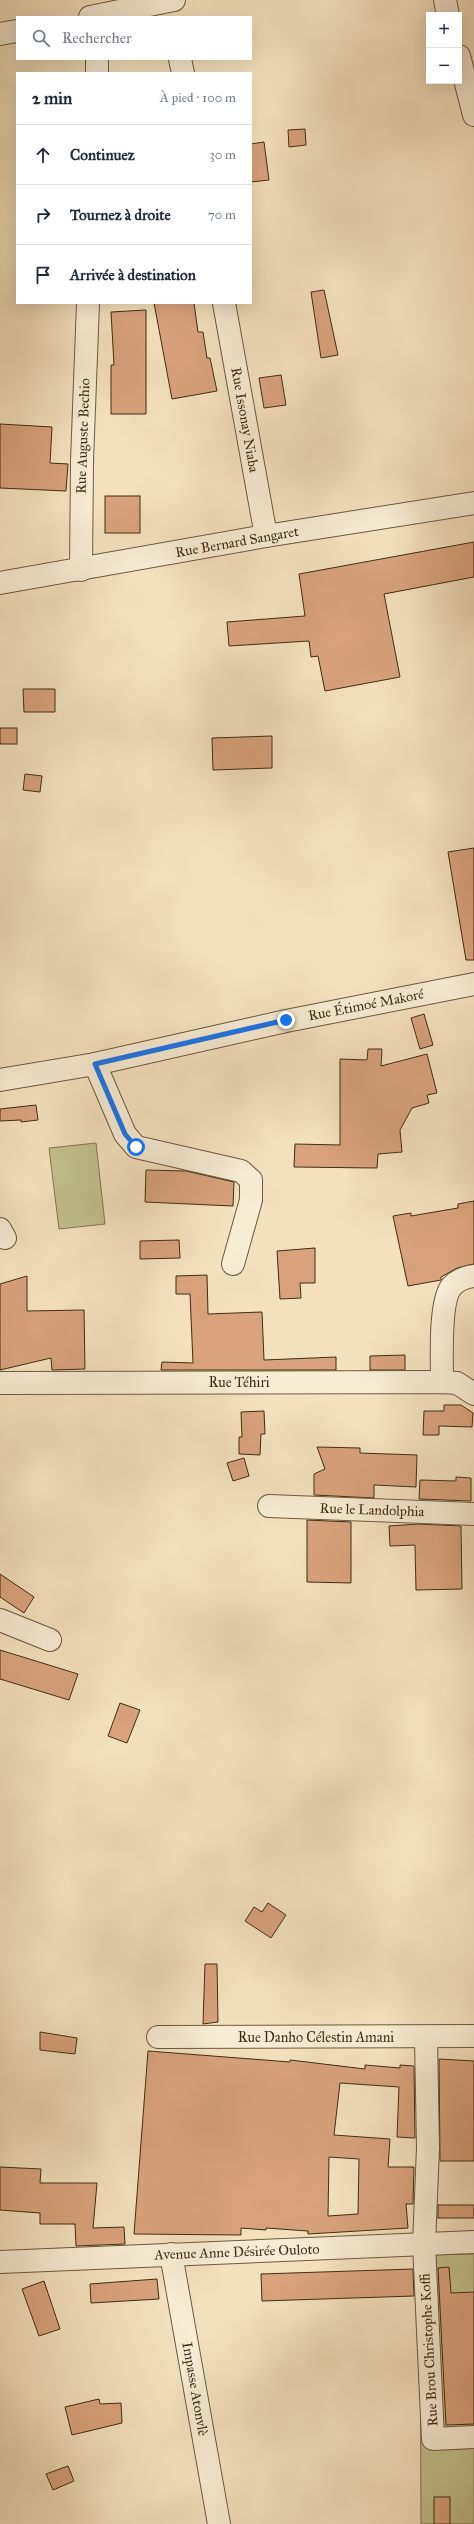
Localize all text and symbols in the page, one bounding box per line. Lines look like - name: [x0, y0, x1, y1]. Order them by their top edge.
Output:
- map controls: [426, 12, 462, 84]
- button: +: [426, 12, 462, 48]
- search box: [16, 16, 252, 60]
- icon: search: [30, 27, 52, 49]
- text: Rechercher: [62, 29, 132, 47]
- button: −: [426, 48, 462, 84]
- text: 2 min: [32, 88, 72, 109]
- text: À pied · 100 m: [160, 90, 236, 106]
- icon: ahead: [32, 144, 54, 166]
- text: Continuez: [70, 146, 135, 164]
- text: 30 m: [210, 147, 236, 163]
- icon: right: [32, 204, 54, 226]
- text: Tournez à droite: [70, 206, 171, 224]
- text: 70 m: [208, 207, 236, 223]
- icon: arrive: [32, 264, 54, 286]
- text: Arrivée à destination: [70, 266, 196, 284]
- street label: Rue Issonay Niaba: [227, 366, 263, 474]
- street label: Rue Auguste Bechio: [72, 378, 94, 494]
- street label: Rue Bernard Sangaret: [174, 523, 300, 561]
- street label: Rue Étimoé Makoré: [306, 983, 425, 1025]
- route end: [277, 1011, 295, 1029]
- route start: [127, 1138, 145, 1156]
- street label: Rue Téhiri: [208, 1374, 270, 1391]
- street label: Rue le Landolphia: [319, 1500, 425, 1520]
- street label: Rue Danho Célestin Amani: [238, 2029, 394, 2046]
- street label: Avenue Anne Désirée Ouloto: [153, 2241, 320, 2263]
- street label: Rue Brou Christophe Koffi: [417, 2273, 441, 2427]
- street label: Impasse Atonvlè: [178, 2341, 212, 2437]

